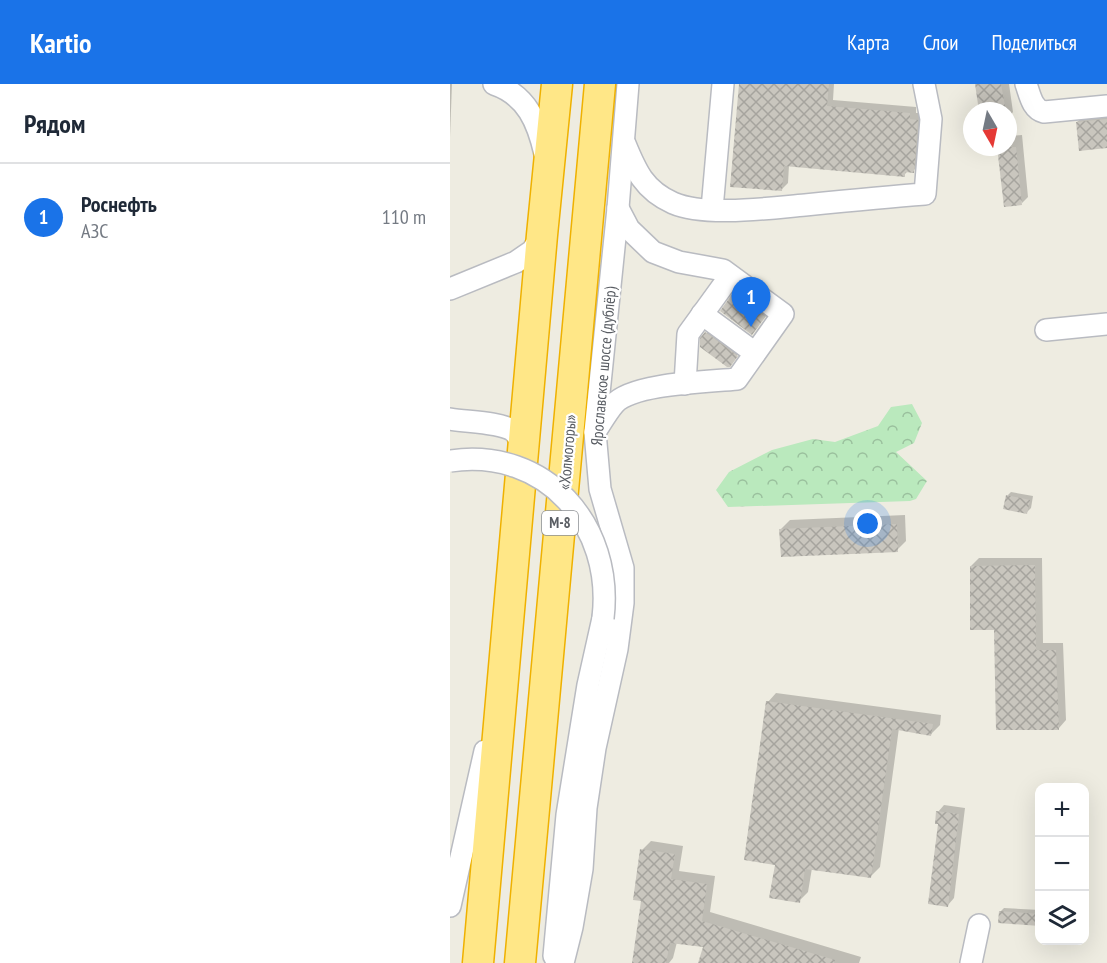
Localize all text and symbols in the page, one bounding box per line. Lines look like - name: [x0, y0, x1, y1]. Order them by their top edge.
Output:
- text: Kartio: [30, 24, 92, 61]
- text: Карта: [847, 29, 890, 56]
- text: Слои: [923, 29, 958, 56]
- text: Поделиться: [991, 29, 1077, 56]
- north arrow: [963, 102, 1017, 156]
- text: Рядом: [24, 107, 85, 140]
- text: Роснефть: [81, 190, 157, 218]
- text: 1: [39, 204, 48, 230]
- text: 110 m: [382, 204, 426, 230]
- text: АЗС: [81, 218, 108, 244]
- pin: 1: [732, 278, 770, 327]
- street label: Ярославское шоссе (дублёр): [586, 285, 620, 446]
- street label: «Холмогоры»: [554, 413, 580, 491]
- your location: [853, 509, 882, 538]
- road number: М-8: [542, 511, 578, 535]
- map controls: [1035, 783, 1089, 945]
- button: +: [1035, 783, 1089, 837]
- button: −: [1035, 837, 1089, 891]
- button: layers: [1035, 891, 1089, 945]

